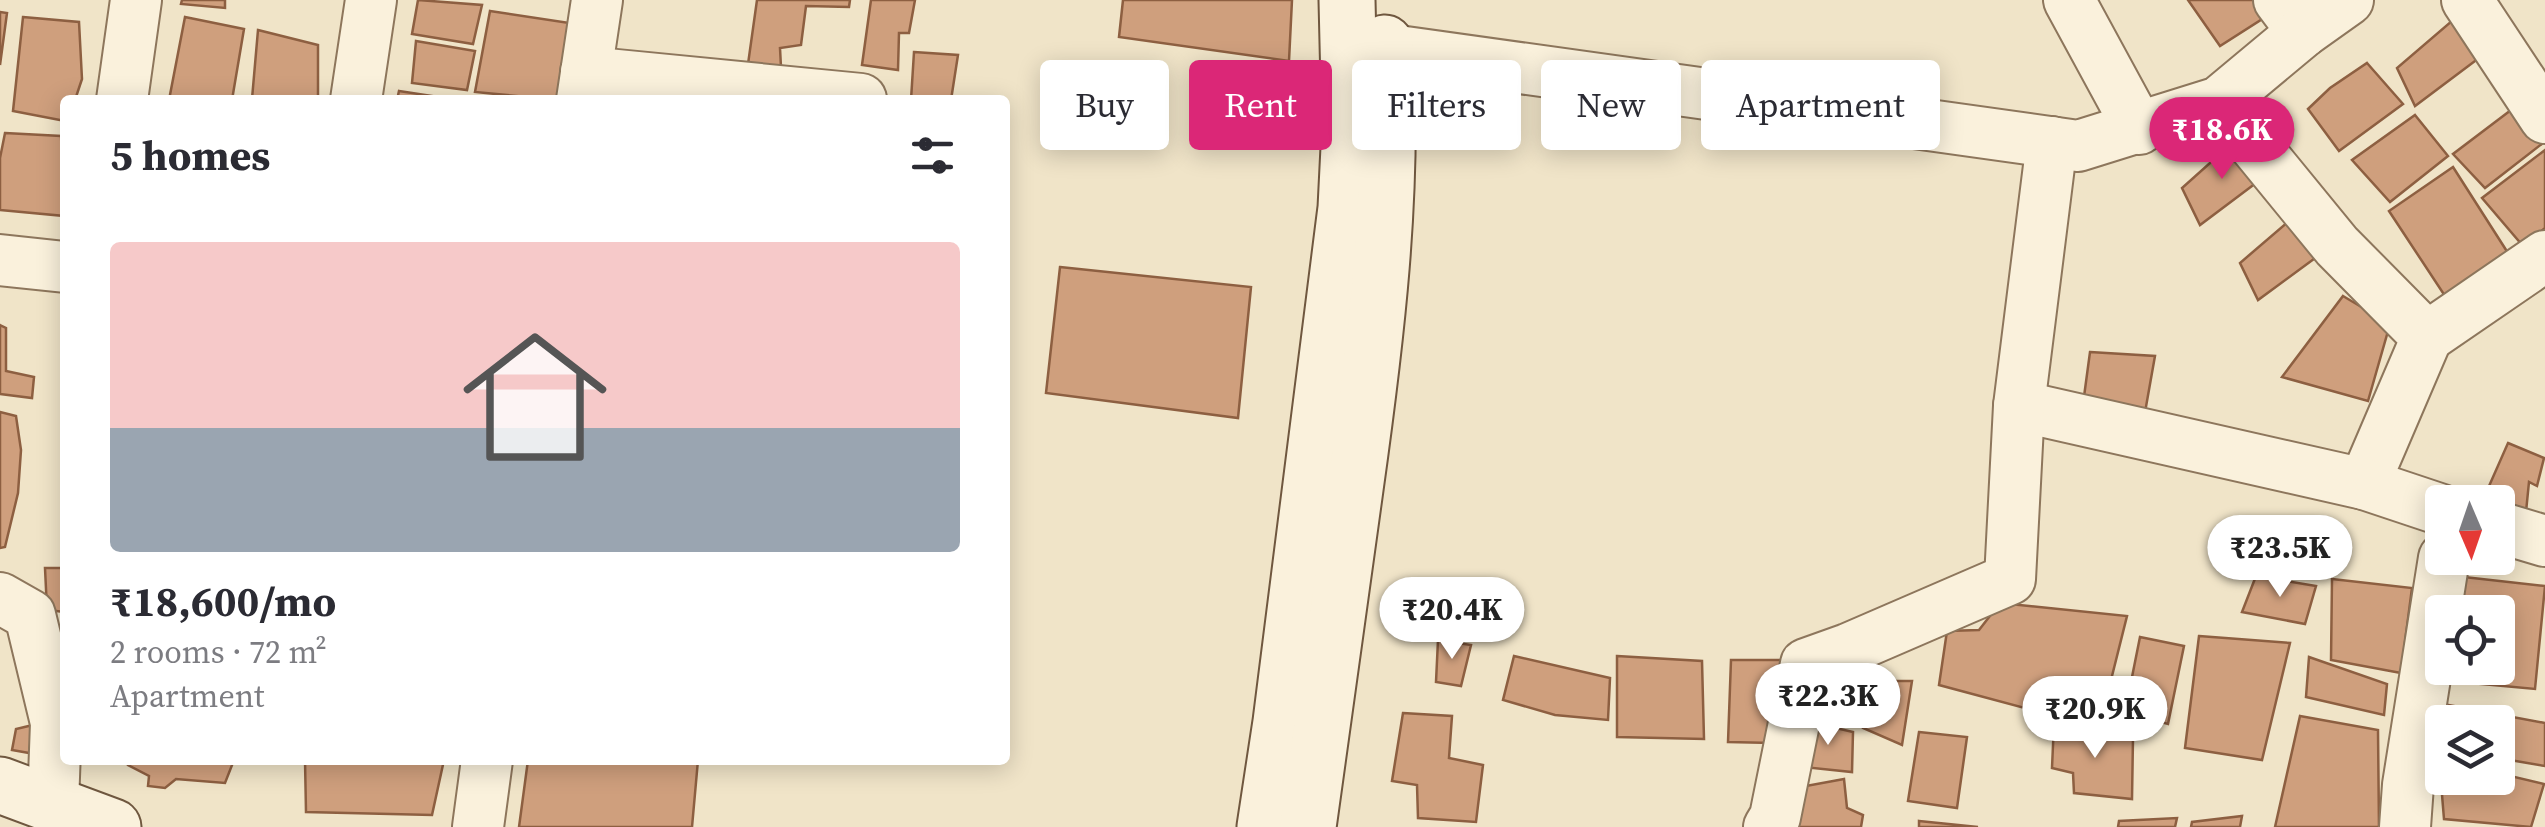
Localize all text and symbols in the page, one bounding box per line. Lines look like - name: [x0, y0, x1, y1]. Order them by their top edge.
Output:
- chip: Buy: [1040, 60, 1169, 150]
- chip: Rent: [1189, 60, 1332, 150]
- chip: Filters: [1352, 60, 1521, 150]
- chip: New: [1541, 60, 1681, 150]
- chip: Apartment: [1701, 60, 1940, 150]
- pin: ₹18.6K: [2141, 97, 2303, 182]
- text: ₹18.6K: [2171, 107, 2273, 151]
- text: 5 homes: [110, 126, 270, 184]
- icon: filters: [905, 128, 960, 183]
- icon: home: [445, 307, 625, 487]
- north arrow: [2425, 485, 2515, 575]
- map controls: [2425, 485, 2515, 795]
- pin: ₹23.5K: [2199, 515, 2361, 600]
- text: ₹23.5K: [2229, 525, 2331, 569]
- text: ₹18,600/mo: [110, 572, 336, 630]
- pin: ₹20.4K: [1371, 577, 1533, 662]
- text: ₹20.4K: [1401, 587, 1503, 631]
- button: locate: [2425, 595, 2515, 685]
- text: 2 rooms · 72 m²: [110, 630, 327, 674]
- pin: ₹22.3K: [1747, 663, 1909, 748]
- text: ₹22.3K: [1777, 673, 1879, 717]
- text: Apartment: [110, 674, 264, 718]
- pin: ₹20.9K: [2014, 676, 2176, 761]
- text: ₹20.9K: [2044, 686, 2146, 730]
- button: layers: [2425, 705, 2515, 795]

